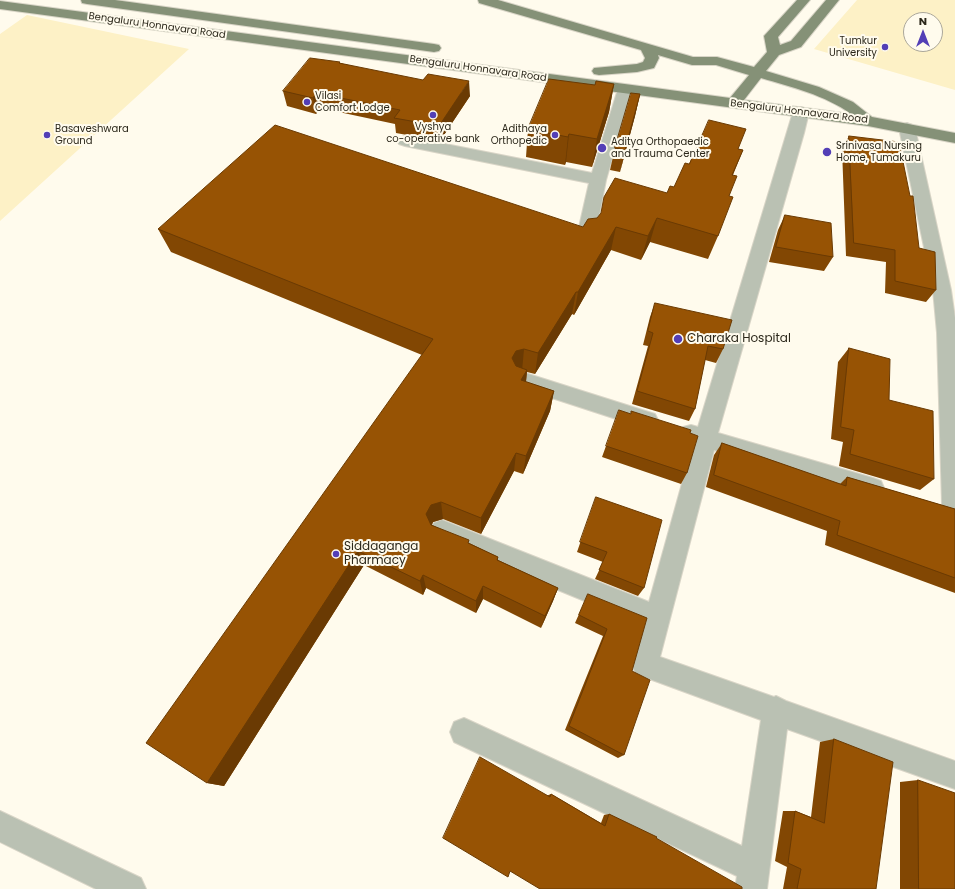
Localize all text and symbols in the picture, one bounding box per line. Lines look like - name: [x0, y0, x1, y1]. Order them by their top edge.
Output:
- street label: Bengaluru Honnavara Road: [88, 10, 226, 42]
- north arrow: [903, 12, 943, 52]
- text: N: [919, 13, 927, 29]
- place label: Tumkur University: [829, 35, 877, 58]
- marker: Tumkur University: [880, 42, 890, 52]
- street label: Bengaluru Honnavara Road: [409, 53, 547, 85]
- place label: Vilasi Comfort Lodge: [315, 90, 390, 114]
- marker: Vilasi Comfort Lodge: [302, 97, 312, 107]
- street label: Bengaluru Honnavara Road: [730, 98, 868, 126]
- marker: Vyshya co-operative bank: [428, 110, 438, 120]
- place label: Vyshya co-operative bank: [386, 121, 480, 144]
- place label: Basaveshwara Ground: [55, 123, 129, 146]
- place label: Adithaya Orthopedic: [491, 123, 547, 146]
- marker: Basaveshwara Ground: [42, 130, 52, 140]
- marker: Adithaya Orthopedic: [550, 130, 560, 140]
- place label: Aditya Orthopaedic and Trauma Center: [611, 136, 710, 160]
- place label: Srinivasa Nursing Home, Tumakuru: [836, 140, 922, 164]
- marker: Aditya Orthopaedic and Trauma Center: [596, 142, 608, 154]
- marker: Srinivasa Nursing Home, Tumakuru: [821, 146, 833, 158]
- place label: Charaka Hospital: [687, 332, 791, 346]
- marker: Charaka Hospital: [672, 333, 684, 345]
- place label: Siddaganga Pharmacy: [344, 540, 418, 568]
- marker: Siddaganga Pharmacy: [331, 549, 341, 559]

